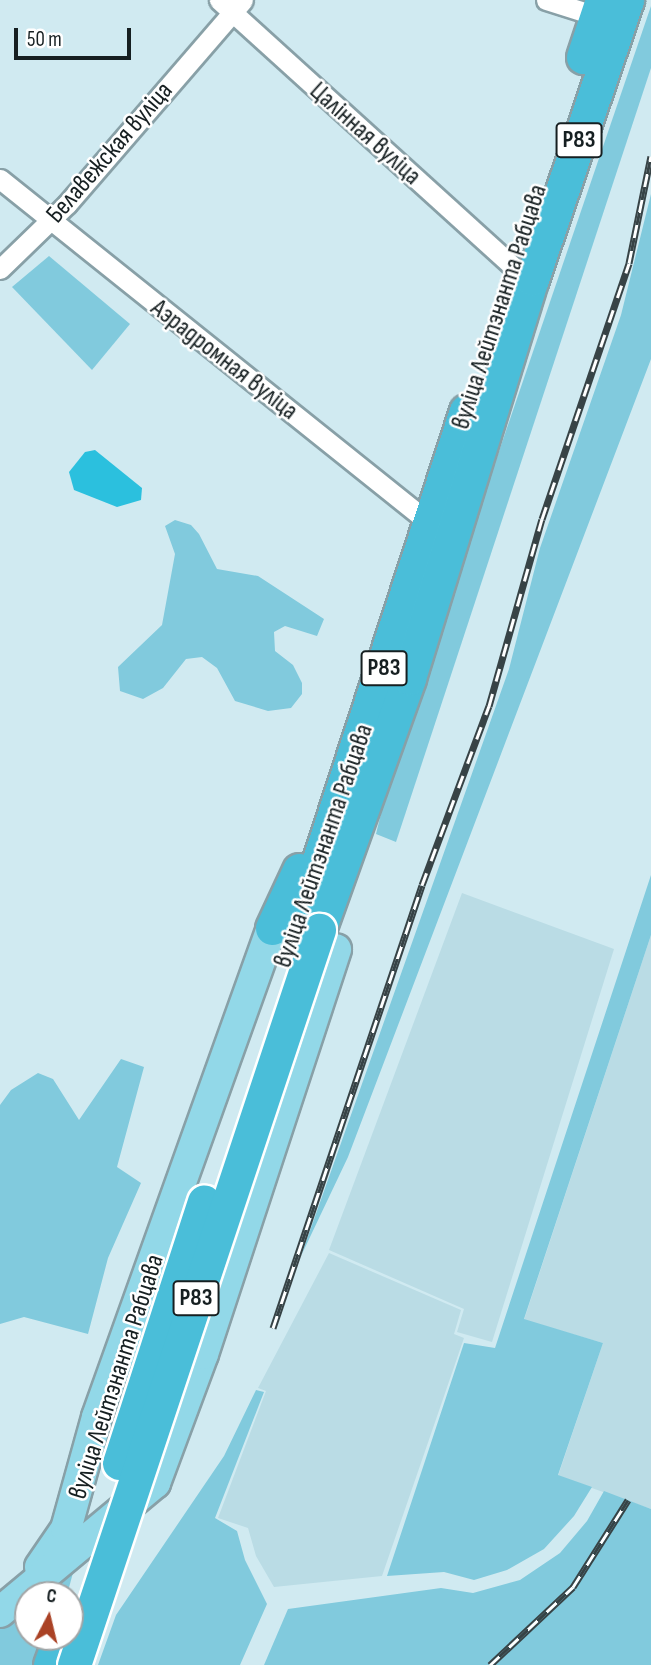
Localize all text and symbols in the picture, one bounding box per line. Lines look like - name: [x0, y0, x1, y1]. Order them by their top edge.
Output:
- scale bar: [18, 14, 135, 58]
- text: 50 m: [27, 27, 62, 52]
- street label: Белавежская вуліца: [40, 76, 180, 230]
- street label: Цалінная вуліца: [303, 76, 427, 192]
- road number: Р83: [554, 120, 604, 160]
- street label: вуліца Лейтэнанта Рабцава: [446, 181, 554, 433]
- street label: Аэрадромная вуліца: [144, 293, 304, 427]
- road number: Р83: [360, 648, 408, 688]
- street label: вуліца Лейтэнанта Рабцава: [268, 720, 380, 972]
- street label: вуліца Лейтэнанта Рабцава: [63, 1251, 171, 1503]
- road number: Р83: [172, 1278, 220, 1318]
- north arrow: [14, 1581, 84, 1651]
- text: С: [45, 1585, 58, 1609]

